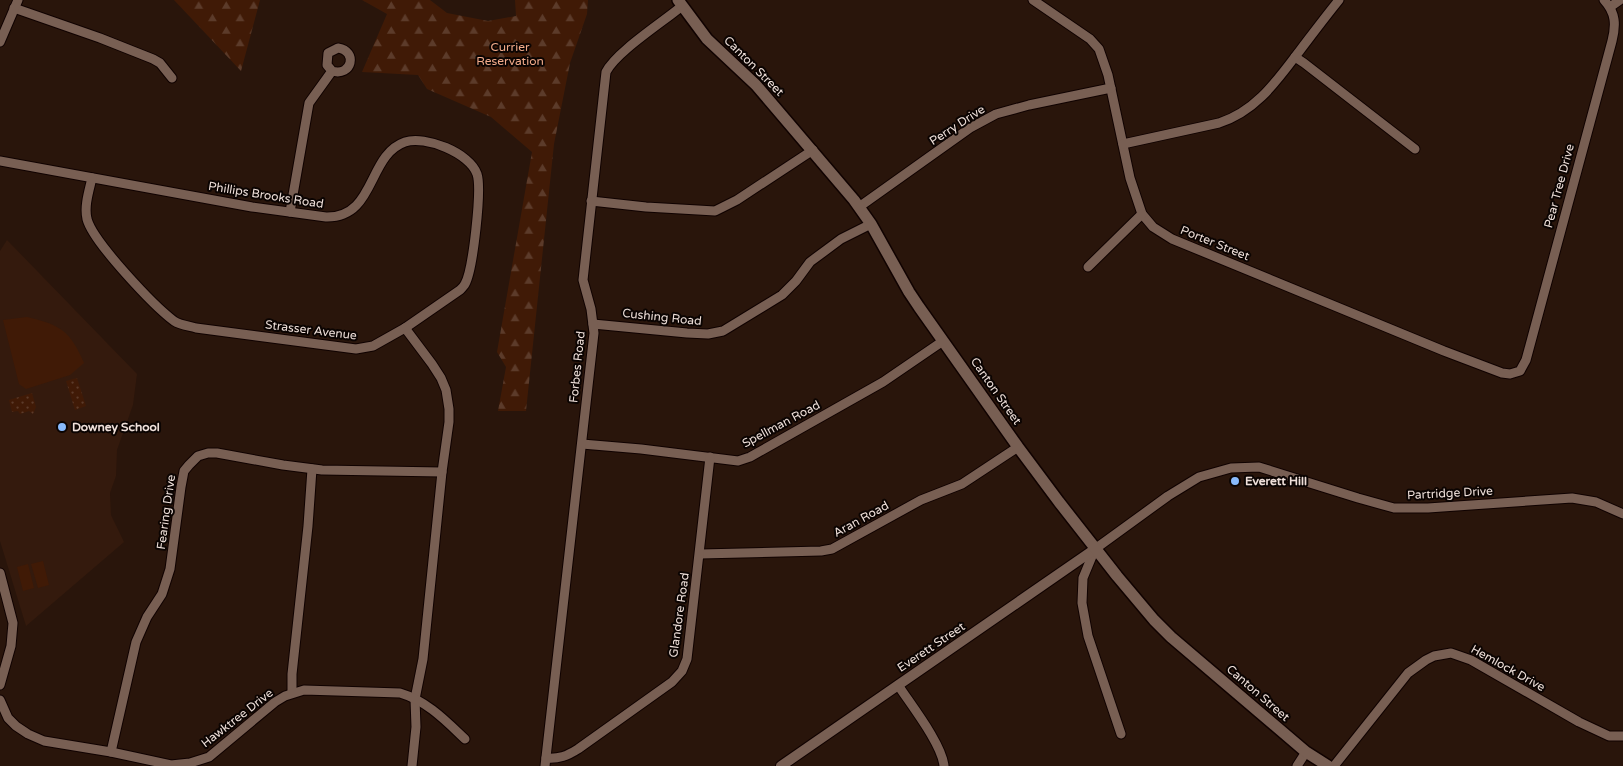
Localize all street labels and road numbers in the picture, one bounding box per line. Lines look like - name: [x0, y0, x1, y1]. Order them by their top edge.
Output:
- street label: Canton Street: [721, 33, 787, 99]
- street label: Perry Drive: [927, 102, 987, 148]
- street label: Pear Tree Drive: [1541, 142, 1577, 230]
- street label: Phillips Brooks Road: [207, 179, 325, 211]
- street label: Porter Street: [1178, 223, 1252, 263]
- street label: Cushing Road: [622, 306, 702, 328]
- street label: Strasser Avenue: [264, 317, 358, 343]
- street label: Forbes Road: [566, 330, 588, 404]
- street label: Canton Street: [968, 355, 1025, 428]
- street label: Spellman Road: [740, 398, 822, 450]
- street label: Fearing Drive: [154, 473, 178, 550]
- street label: Partridge Drive: [1407, 484, 1493, 502]
- street label: Aran Road: [831, 498, 891, 540]
- street label: Glandore Road: [666, 572, 692, 658]
- street label: Everett Street: [895, 619, 968, 675]
- street label: Hemlock Drive: [1468, 642, 1548, 694]
- street label: Canton Street: [1224, 662, 1293, 724]
- street label: Hawktree Drive: [198, 686, 276, 750]

